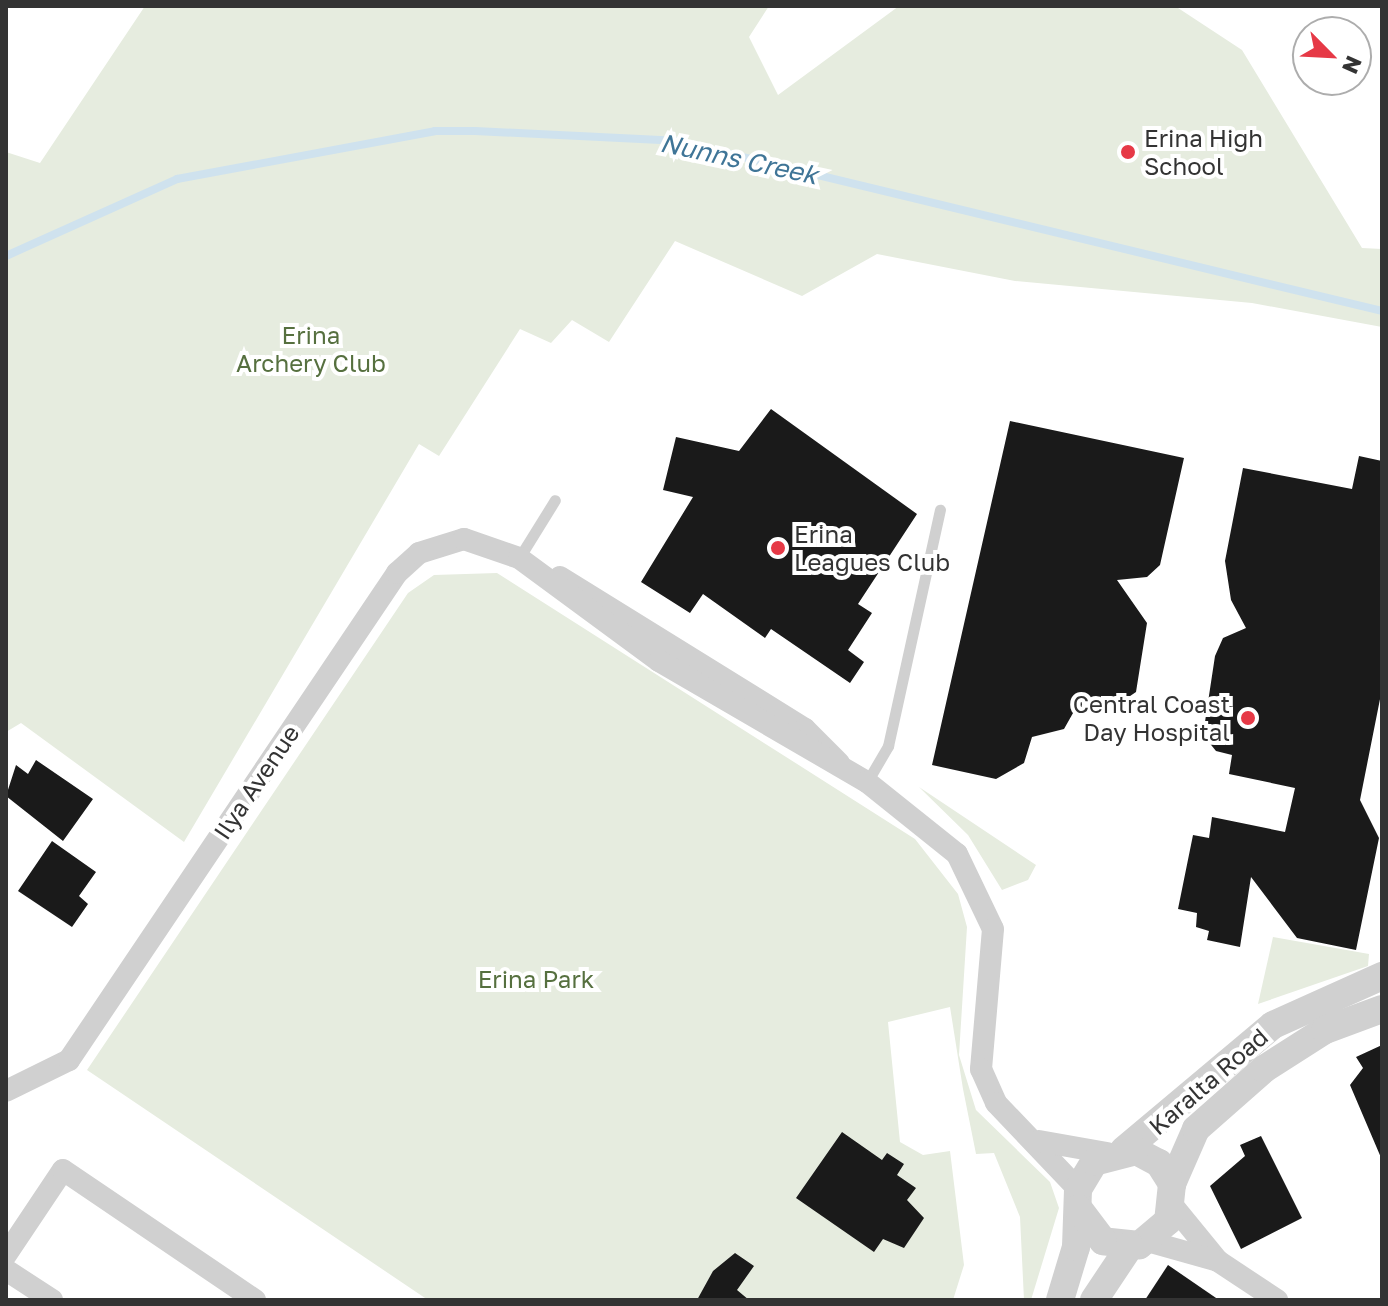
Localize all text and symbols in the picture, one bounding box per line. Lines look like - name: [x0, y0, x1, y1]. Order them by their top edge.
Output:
- north arrow: [1292, 16, 1372, 96]
- text: N: [1337, 52, 1368, 78]
- place label: Erina High School: [1144, 124, 1263, 180]
- water label: Nunns Creek: [657, 127, 821, 191]
- marker: Erina High School: [1119, 143, 1137, 161]
- park label: Erina Archery Club: [236, 321, 386, 377]
- place label: Erina Leagues Club: [794, 520, 950, 576]
- marker: Erina Leagues Club: [769, 539, 787, 557]
- place label: Central Coast Day Hospital: [1073, 690, 1230, 746]
- marker: Central Coast Day Hospital: [1237, 707, 1259, 729]
- street label: Ilya Avenue: [207, 719, 305, 845]
- park label: Erina Park: [478, 965, 594, 993]
- street label: Karalta Road: [1143, 1022, 1273, 1140]

